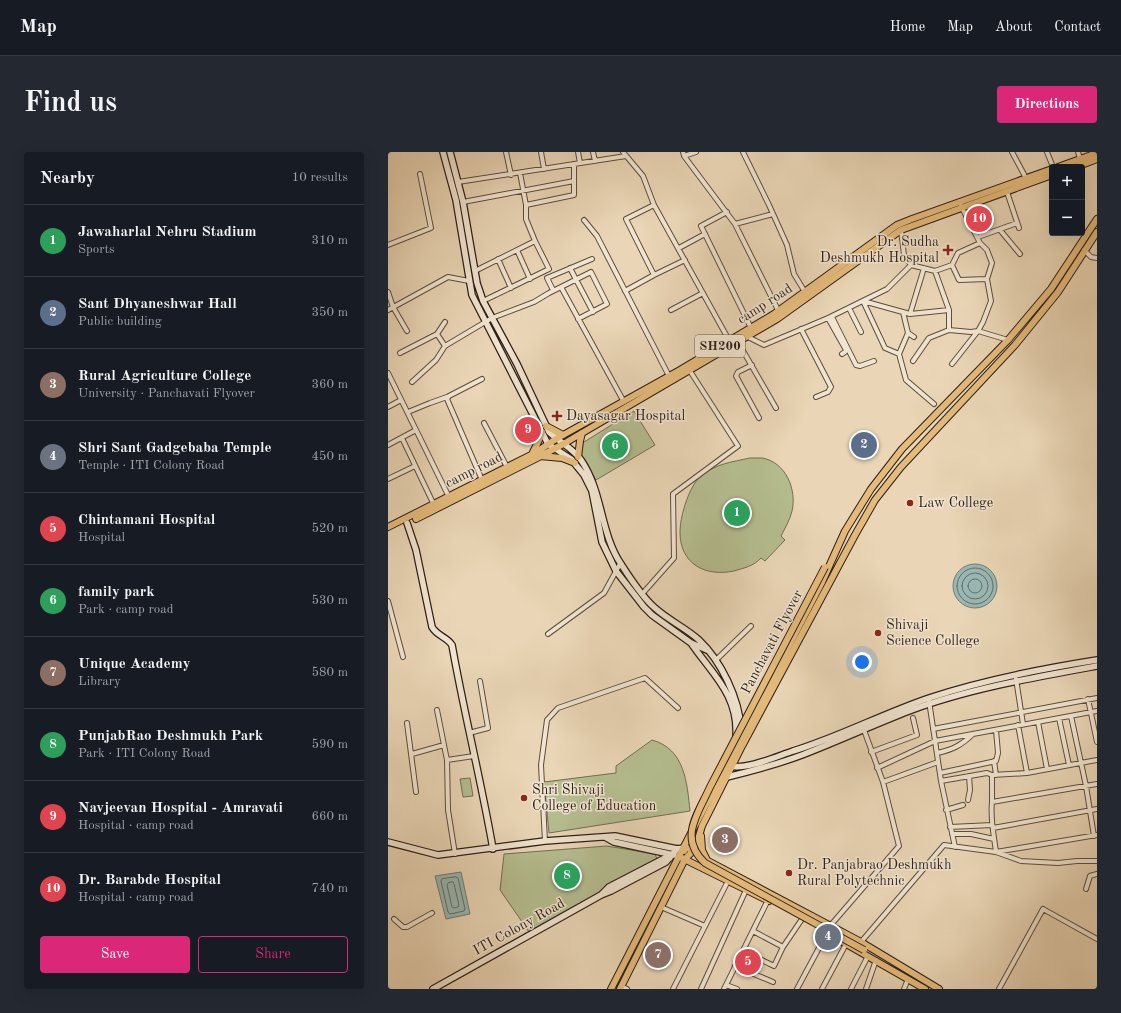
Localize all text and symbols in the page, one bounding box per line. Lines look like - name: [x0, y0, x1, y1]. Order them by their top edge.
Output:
- text: Map: [20, 18, 57, 37]
- text: Home: [890, 20, 925, 34]
- text: Map: [947, 20, 973, 34]
- text: About: [995, 20, 1032, 34]
- text: Contact: [1054, 20, 1101, 34]
- button: Directions: [997, 86, 1097, 123]
- text: Find us: [24, 90, 117, 118]
- map controls: [1049, 164, 1085, 236]
- button: +: [1049, 164, 1085, 200]
- text: Nearby: [40, 170, 95, 187]
- text: 10 results: [292, 171, 348, 184]
- button: −: [1049, 200, 1085, 236]
- pin: 10: [966, 204, 992, 234]
- text: Jawaharlal Nehru Stadium: [78, 225, 257, 240]
- text: 1: [49, 234, 57, 247]
- text: 310 m: [311, 234, 348, 247]
- place label: Dr. Sudha Deshmukh Hospital: [820, 235, 939, 265]
- text: Sports: [78, 243, 115, 256]
- marker: Dr. Sudha Deshmukh Hospital: [942, 244, 954, 256]
- street label: camp road: [735, 281, 795, 327]
- text: Sant Dhyaneshwar Hall: [78, 297, 237, 312]
- text: 2: [49, 306, 57, 319]
- text: 350 m: [311, 306, 348, 319]
- text: Public building: [78, 315, 162, 328]
- road number: SH200: [695, 335, 745, 357]
- text: Rural Agriculture College: [78, 369, 251, 384]
- text: 3: [49, 378, 57, 391]
- text: 360 m: [311, 378, 348, 391]
- text: University · Panchavati Flyover: [78, 387, 255, 400]
- place label: Dayasagar Hospital: [566, 409, 686, 423]
- marker: Dayasagar Hospital: [551, 410, 563, 422]
- pin: 9: [515, 415, 541, 445]
- pin: 2: [851, 430, 877, 460]
- pin: 6: [602, 431, 628, 461]
- text: Shri Sant Gadgebaba Temple: [78, 441, 272, 456]
- text: 4: [49, 450, 57, 463]
- text: 450 m: [311, 450, 348, 463]
- street label: camp road: [443, 450, 505, 490]
- text: Temple · ITI Colony Road: [78, 459, 225, 472]
- place label: Law College: [918, 496, 993, 510]
- pin: 1: [724, 498, 750, 528]
- marker: Law College: [905, 498, 915, 508]
- text: Chintamani Hospital: [78, 513, 215, 528]
- text: 5: [49, 522, 57, 535]
- text: 520 m: [311, 522, 348, 535]
- text: Hospital: [78, 531, 125, 544]
- text: family park: [78, 585, 155, 600]
- street label: Panchavati Flyover: [739, 588, 805, 696]
- text: 6: [49, 594, 57, 607]
- text: 530 m: [311, 594, 348, 607]
- text: Park · camp road: [78, 603, 173, 616]
- place label: Shivaji Science College: [886, 618, 979, 648]
- marker: Shivaji Science College: [873, 628, 883, 638]
- your location: [852, 652, 872, 672]
- text: Unique Academy: [78, 657, 191, 672]
- text: 7: [49, 666, 57, 679]
- text: 580 m: [311, 666, 348, 679]
- text: Library: [78, 675, 121, 688]
- text: PunjabRao Deshmukh Park: [78, 729, 263, 744]
- text: 8: [49, 738, 57, 751]
- text: 590 m: [311, 738, 348, 751]
- text: Park · ITI Colony Road: [78, 747, 211, 760]
- place label: Shri Shivaji College of Education: [532, 783, 657, 813]
- marker: Shri Shivaji College of Education: [519, 793, 529, 803]
- text: Navjeevan Hospital - Amravati: [78, 801, 283, 816]
- text: 9: [49, 810, 57, 823]
- text: 660 m: [311, 810, 348, 823]
- text: Hospital · camp road: [78, 819, 194, 832]
- pin: 3: [712, 825, 738, 855]
- place label: Dr. Panjabrao Deshmukh Rural Polytechnic: [797, 858, 952, 888]
- pin: 8: [554, 861, 580, 891]
- marker: Dr. Panjabrao Deshmukh Rural Polytechnic: [784, 868, 794, 878]
- text: Dr. Barabde Hospital: [78, 873, 221, 888]
- text: 10: [45, 882, 61, 895]
- text: 740 m: [311, 882, 348, 895]
- text: Hospital · camp road: [78, 891, 194, 904]
- street label: ITI Colony Road: [471, 896, 567, 958]
- pin: 4: [815, 922, 841, 952]
- button: Save: [40, 936, 190, 973]
- button: Share: [198, 936, 348, 973]
- pin: 7: [645, 940, 671, 970]
- pin: 5: [735, 947, 761, 977]

